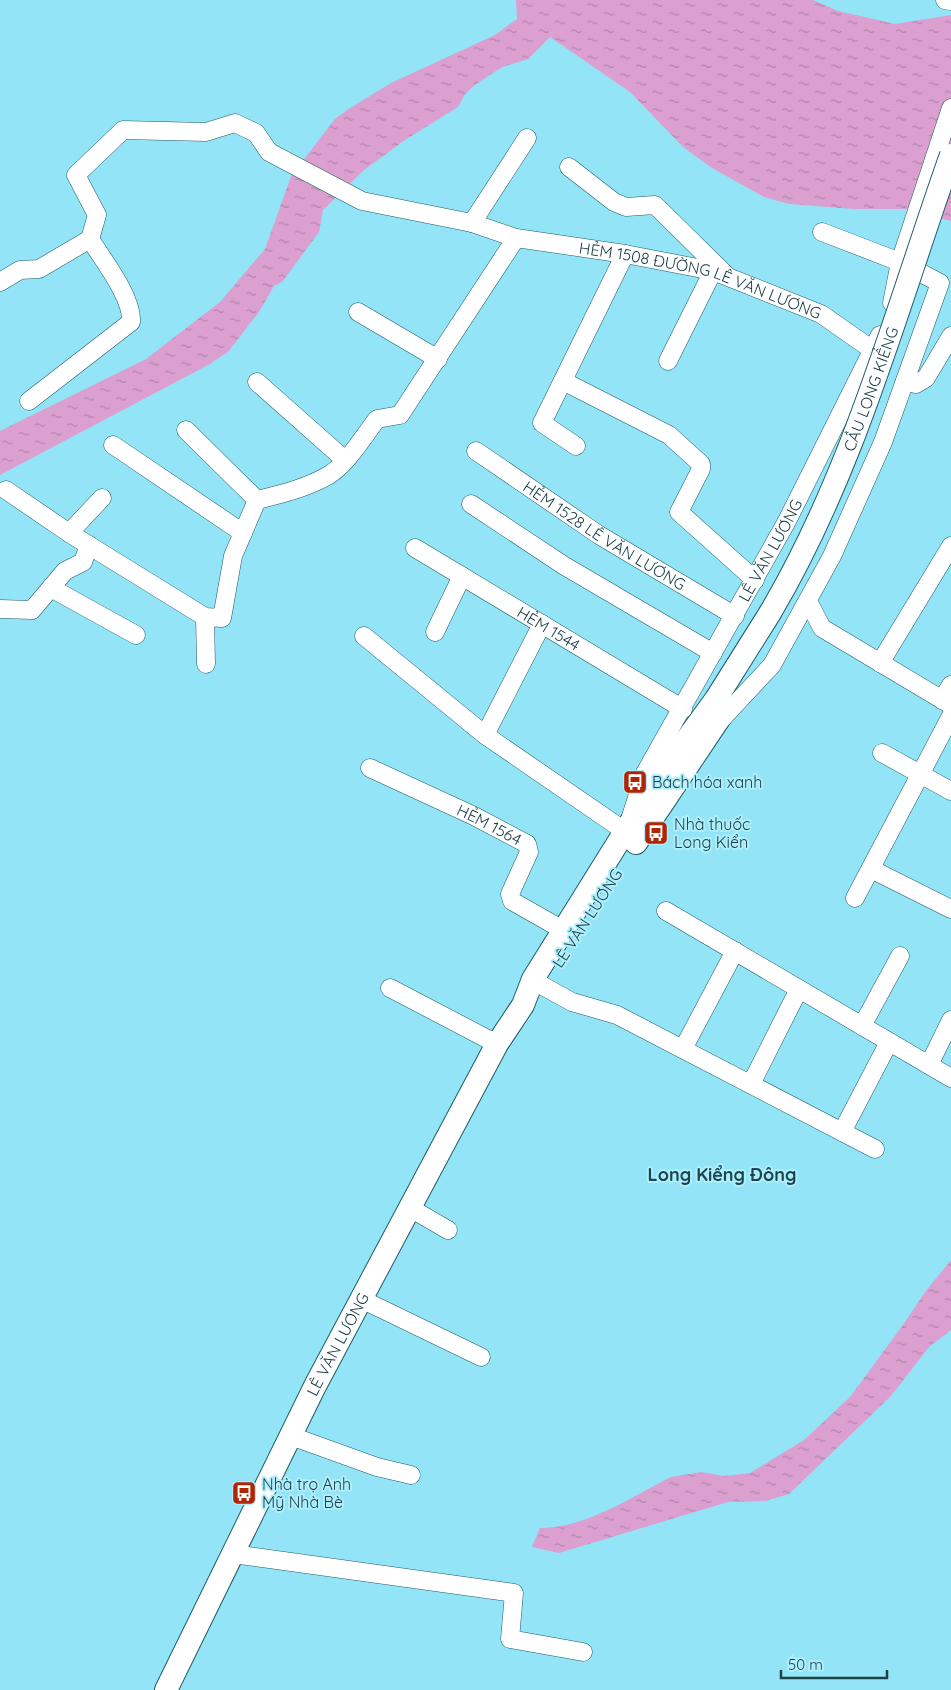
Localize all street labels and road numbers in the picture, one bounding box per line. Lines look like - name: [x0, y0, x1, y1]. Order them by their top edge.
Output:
- street label: HẺM 1508 ĐƯỜNG LÊ VĂN LƯƠNG: [578, 237, 824, 323]
- street label: CẦU LONG KIỂNG: [839, 324, 902, 454]
- street label: HẺM 1528 LÊ VĂN LƯƠNG: [520, 476, 690, 594]
- street label: LÊ VĂN LƯƠNG: [734, 496, 806, 605]
- street label: HẺM 1544: [514, 602, 584, 655]
- street label: HẺM 1564: [454, 800, 525, 849]
- street label: LÊ VĂN LƯƠNG: [548, 865, 626, 971]
- street label: LÊ VĂN LƯƠNG: [302, 1289, 373, 1399]

